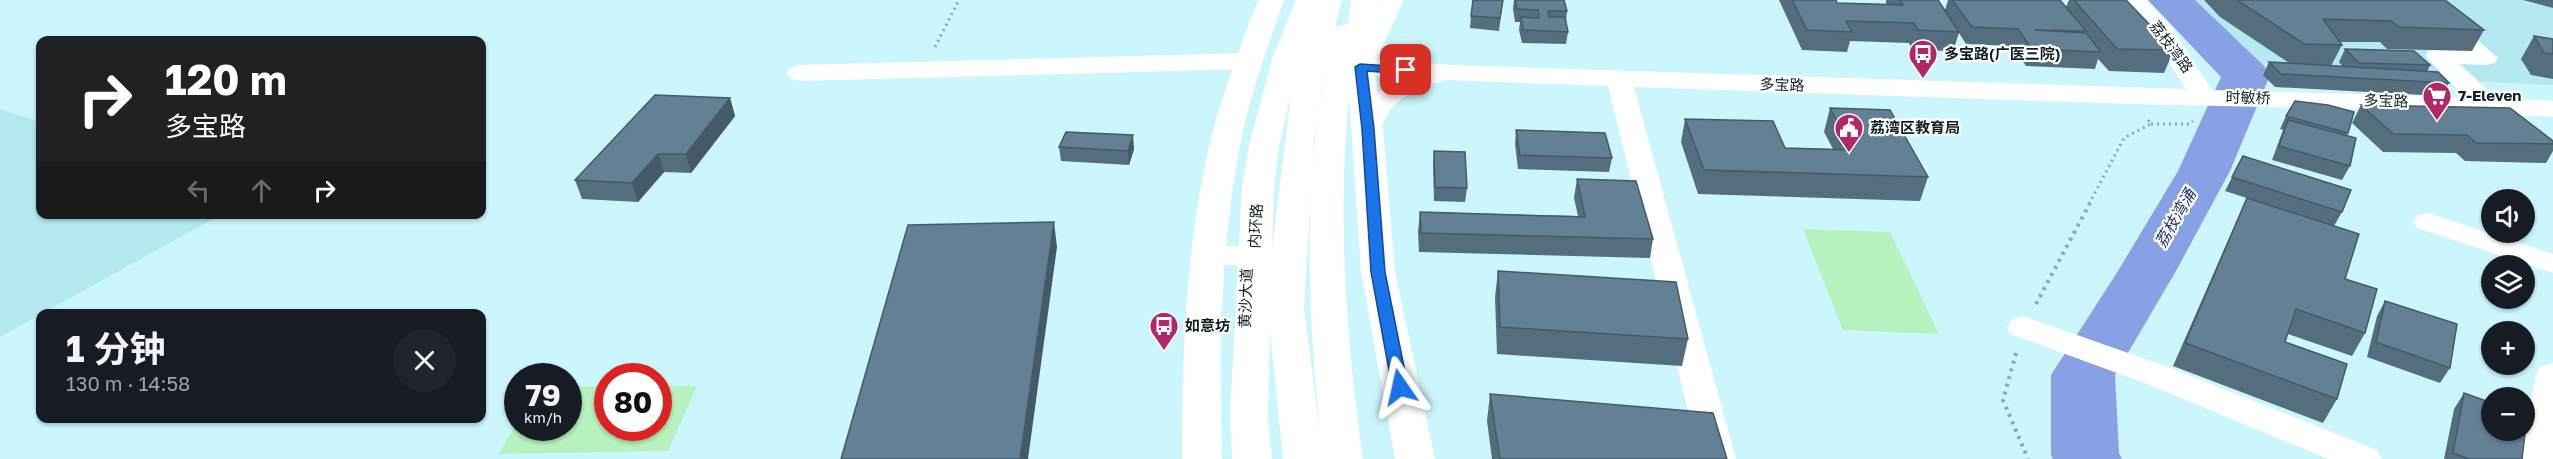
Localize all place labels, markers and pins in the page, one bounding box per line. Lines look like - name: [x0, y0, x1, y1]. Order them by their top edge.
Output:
- bus stop icon: 多宝路(广医三院): [1907, 38, 1939, 80]
- pin: [1380, 44, 1431, 95]
- place label: 多宝路(广医三院): [1944, 44, 2060, 62]
- supermarket icon: 7-Eleven: [2421, 80, 2453, 122]
- place label: 7-Eleven: [2458, 86, 2521, 104]
- public building icon: 荔湾区教育局: [1833, 112, 1865, 154]
- place label: 荔湾区教育局: [1870, 118, 1960, 136]
- bus stop icon: 如意坊: [1148, 310, 1180, 352]
- place label: 如意坊: [1185, 316, 1230, 334]

